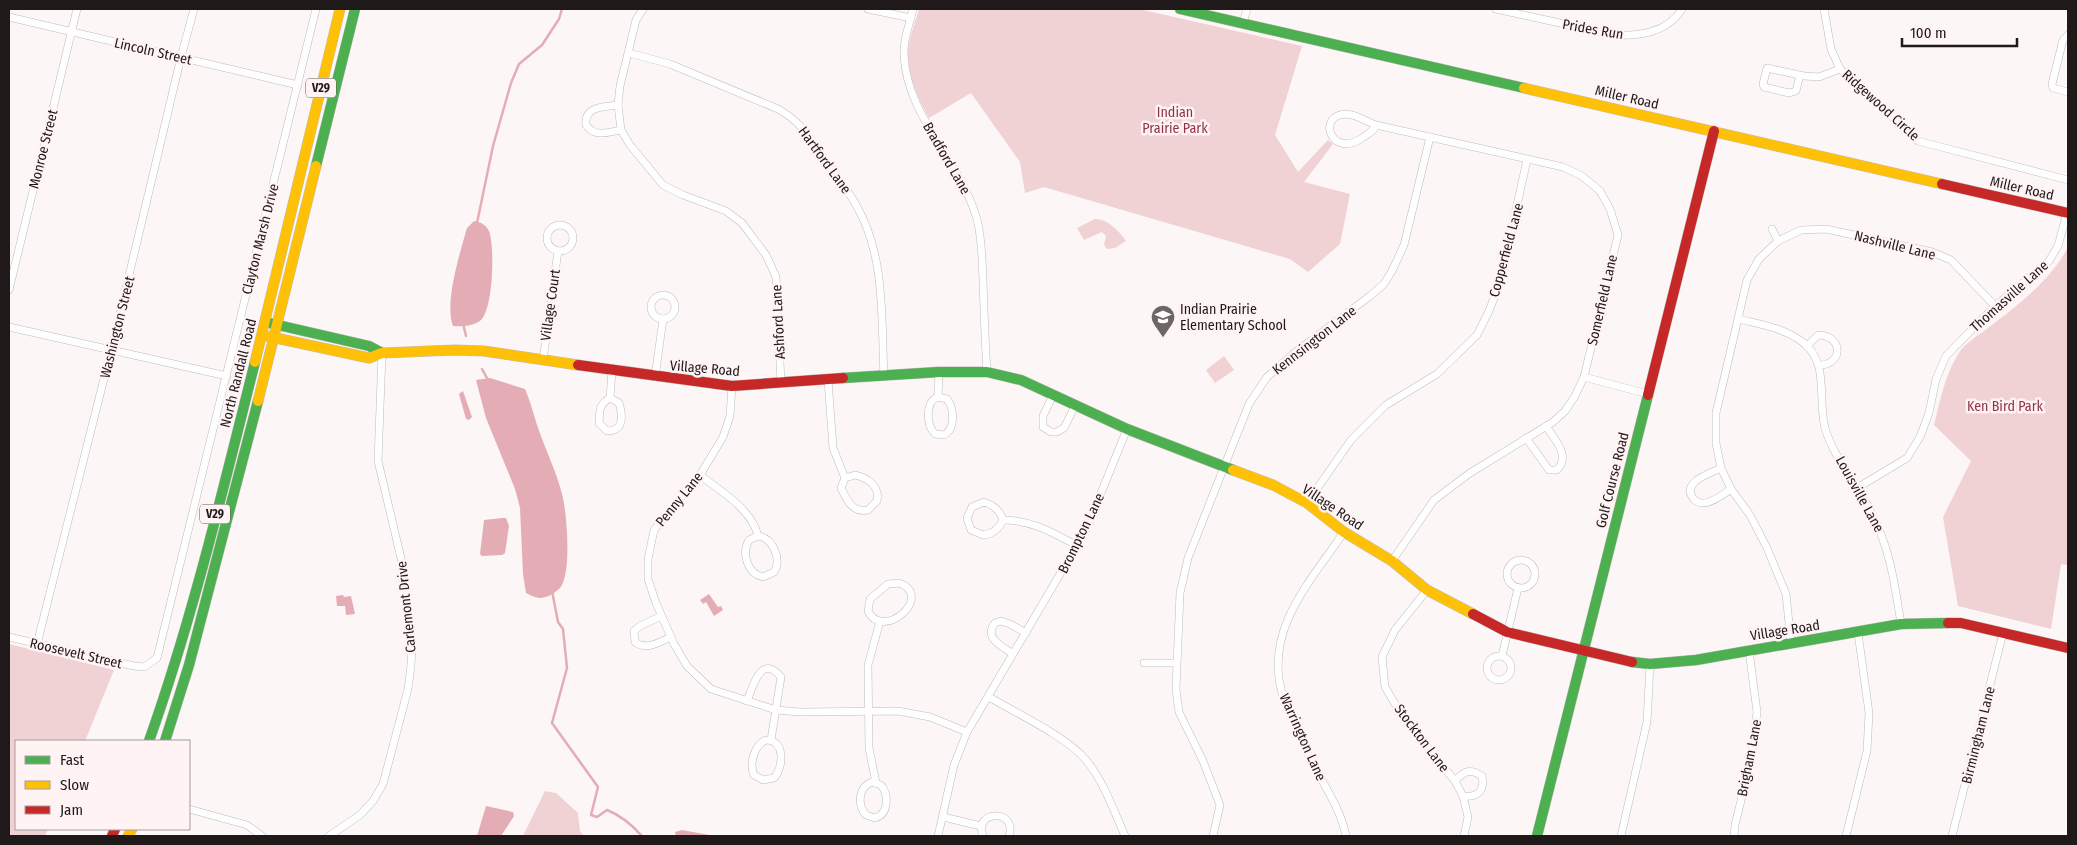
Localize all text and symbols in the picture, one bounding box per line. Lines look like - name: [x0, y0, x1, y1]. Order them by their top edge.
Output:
- scale bar: [1902, 15, 2017, 47]
- street label: Prides Run: [1561, 16, 1625, 43]
- text: 100 m: [1910, 24, 1947, 42]
- street label: Lincoln Street: [112, 34, 194, 69]
- street label: Ridgewood Circle: [1838, 66, 1923, 145]
- road number: V29: [306, 78, 336, 98]
- street label: Miller Road: [1593, 82, 1660, 113]
- park label: Indian Prairie Park: [1142, 104, 1208, 137]
- street label: Monroe Street: [25, 107, 62, 191]
- street label: Bradford Lane: [919, 119, 974, 197]
- street label: Hartford Lane: [795, 123, 855, 197]
- street label: Miller Road: [1988, 173, 2055, 204]
- street label: Clayton Marsh Drive: [238, 182, 283, 296]
- street label: Copperfield Lane: [1486, 201, 1527, 299]
- street label: Nashville Lane: [1853, 227, 1937, 264]
- street label: Somerfield Lane: [1584, 253, 1621, 347]
- street label: Thomasville Lane: [1967, 257, 2052, 336]
- street label: Village Court: [537, 268, 564, 342]
- street label: Washington Street: [97, 274, 138, 380]
- street label: Ashford Lane: [768, 284, 789, 360]
- place label: Indian Prairie Elementary School: [1180, 301, 1287, 334]
- street label: Kennsington Lane: [1269, 302, 1360, 378]
- school or university icon: Indian Prairie Elementary School: [1150, 304, 1176, 338]
- street label: North Randall Road: [217, 317, 260, 429]
- street label: Village Road: [669, 357, 741, 380]
- park label: Ken Bird Park: [1967, 398, 2044, 415]
- street label: Golf Course Road: [1592, 430, 1633, 530]
- street label: Louisville Lane: [1832, 453, 1888, 535]
- street label: Penny Lane: [652, 469, 707, 530]
- street label: Village Road: [1299, 481, 1367, 534]
- street label: Brompton Lane: [1055, 490, 1108, 576]
- road number: V29: [200, 504, 230, 524]
- street label: Carlemont Drive: [393, 560, 420, 654]
- street label: Village Road: [1749, 617, 1821, 644]
- street label: Roosevelt Street: [28, 635, 124, 672]
- street label: Birmingham Lane: [1958, 685, 1999, 786]
- street label: Warrington Lane: [1276, 691, 1329, 784]
- street label: Stockton Lane: [1390, 701, 1453, 776]
- street label: Brigham Lane: [1734, 718, 1765, 798]
- legend: [15, 740, 190, 830]
- text: Fast: [60, 751, 84, 769]
- text: Slow: [60, 776, 89, 794]
- text: Jam: [60, 801, 83, 819]

